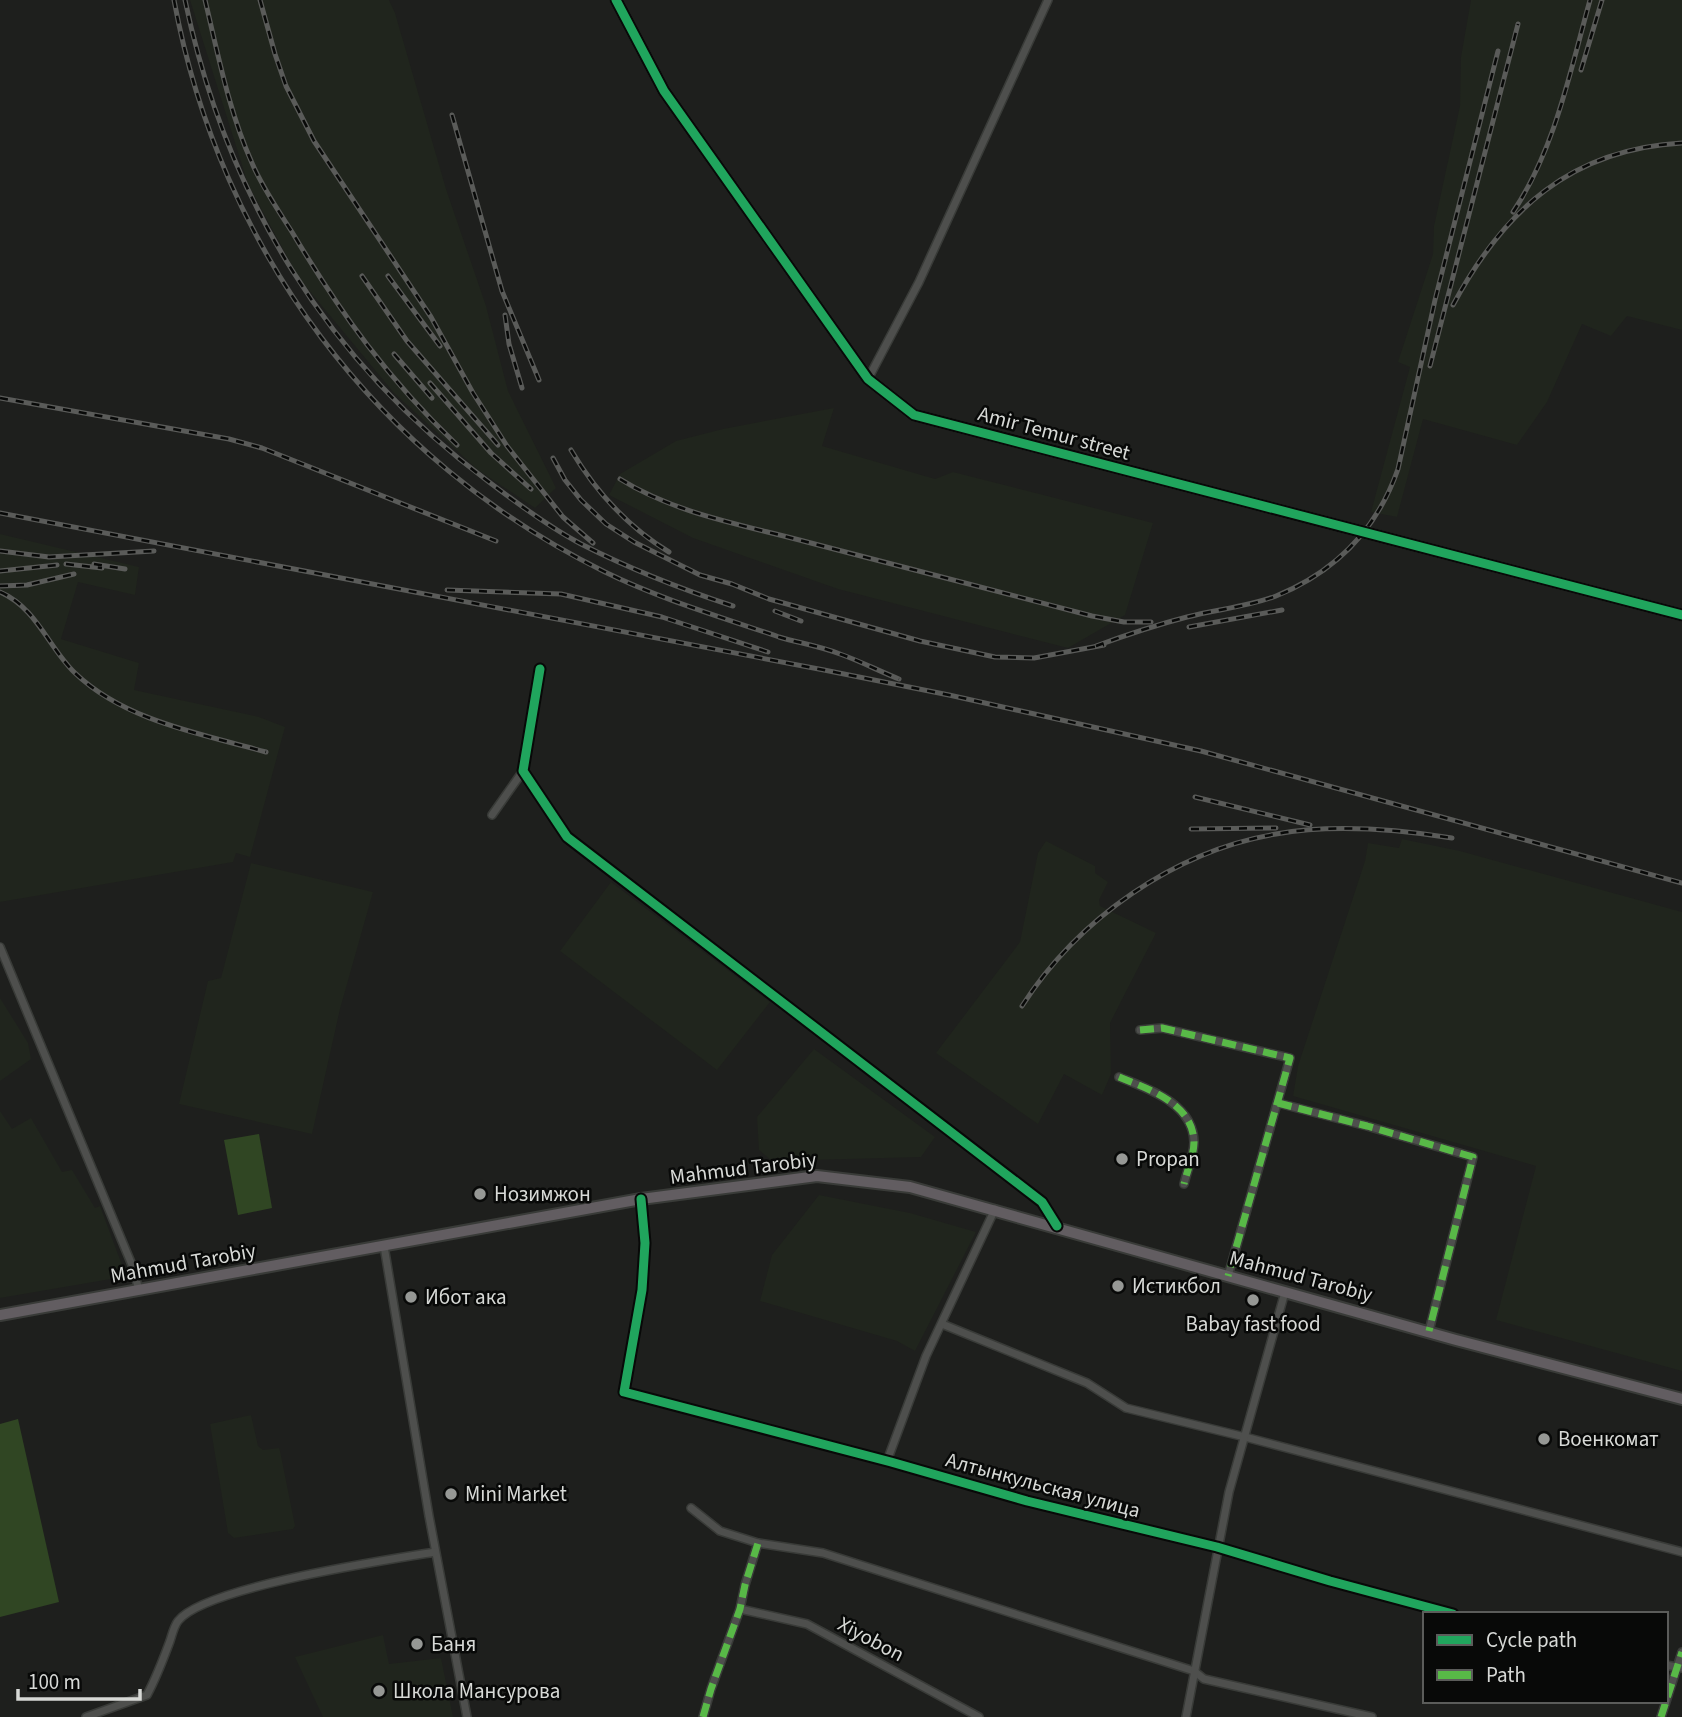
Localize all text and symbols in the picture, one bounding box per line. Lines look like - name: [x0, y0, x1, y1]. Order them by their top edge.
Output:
- street label: Amir Temur street: [975, 398, 1133, 468]
- street label: Mahmud Tarobiy: [668, 1144, 818, 1192]
- place label: Propan: [1136, 1144, 1200, 1174]
- marker: Propan: [1114, 1151, 1130, 1167]
- place label: Нозимжон: [494, 1179, 591, 1209]
- marker: Нозимжон: [472, 1186, 488, 1202]
- street label: Mahmud Tarobiy: [108, 1235, 258, 1291]
- street label: Mahmud Tarobiy: [1226, 1242, 1376, 1310]
- place label: Истикбол: [1132, 1271, 1221, 1301]
- marker: Истикбол: [1110, 1278, 1126, 1294]
- place label: Ибот ака: [425, 1282, 506, 1312]
- marker: Ибот ака: [403, 1289, 419, 1305]
- marker: Babay fast food: [1245, 1292, 1261, 1308]
- place label: Babay fast food: [1185, 1309, 1321, 1339]
- place label: Военкомат: [1558, 1424, 1659, 1454]
- marker: Военкомат: [1536, 1431, 1552, 1447]
- street label: Алтынкульская улица: [942, 1445, 1144, 1525]
- place label: Mini Market: [465, 1479, 567, 1509]
- marker: Mini Market: [443, 1486, 459, 1502]
- street label: Xiyobon: [832, 1609, 910, 1669]
- legend: [1423, 1612, 1668, 1703]
- text: Cycle path: [1486, 1625, 1577, 1655]
- place label: Баня: [431, 1629, 476, 1659]
- marker: Баня: [409, 1636, 425, 1652]
- scale bar: [18, 1658, 140, 1702]
- text: Path: [1486, 1660, 1526, 1690]
- text: 100 m: [28, 1667, 81, 1697]
- place label: Школа Мансурова: [393, 1676, 560, 1706]
- marker: Школа Мансурова: [371, 1683, 387, 1699]

